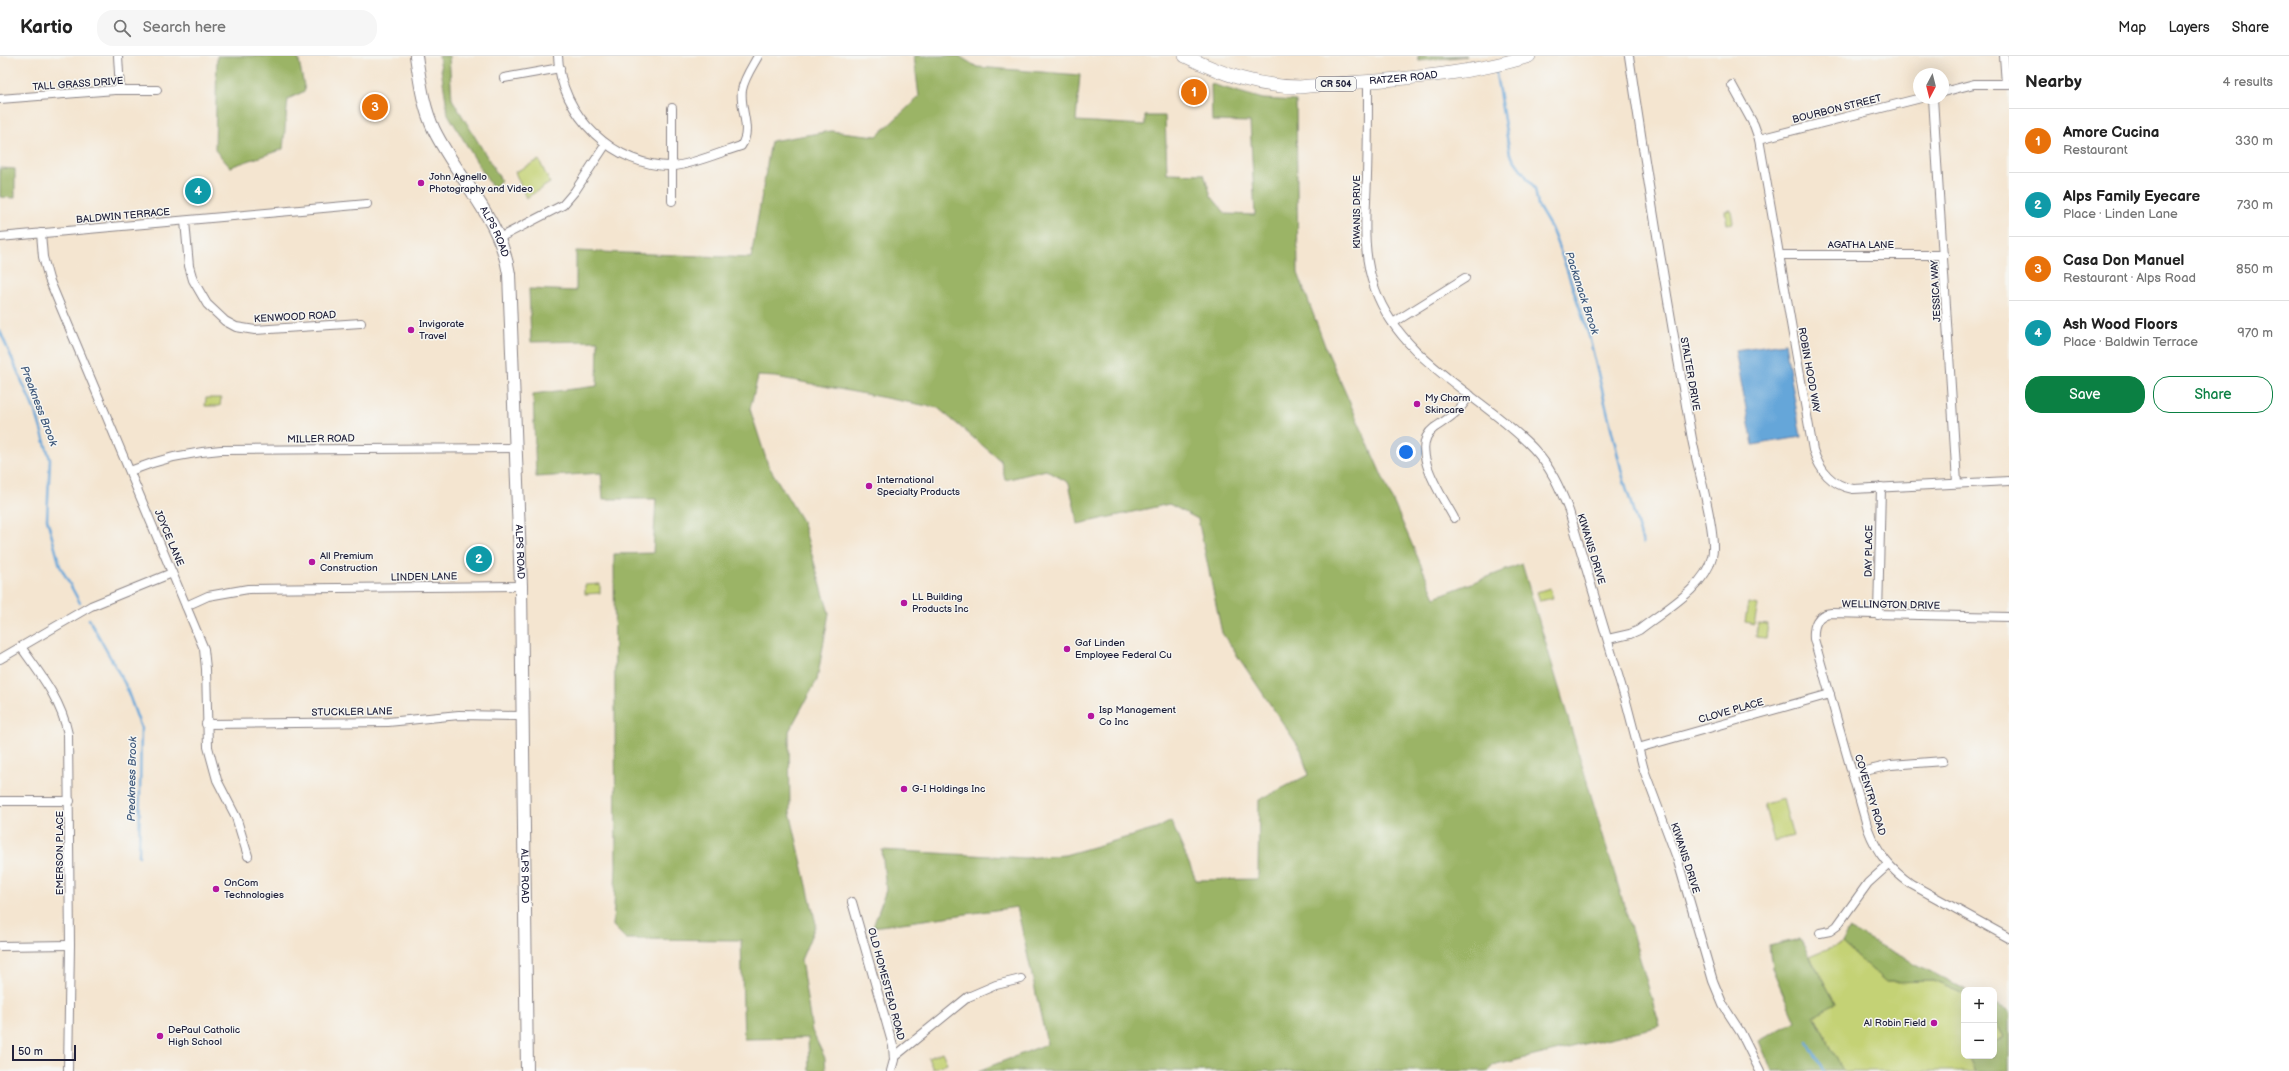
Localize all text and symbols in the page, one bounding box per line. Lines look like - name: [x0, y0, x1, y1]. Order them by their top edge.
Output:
- search box: [97, 10, 377, 46]
- text: Kartio: [20, 16, 73, 39]
- icon: search: [111, 17, 133, 39]
- text: Search here: [143, 18, 226, 37]
- text: Map: [2118, 19, 2146, 36]
- text: Layers: [2168, 19, 2210, 36]
- text: Share: [2232, 19, 2269, 36]
- north arrow: [1913, 68, 1949, 104]
- street label: RATZER ROAD: [1369, 69, 1438, 87]
- text: Nearby: [2025, 72, 2082, 92]
- text: 4 results: [2223, 74, 2273, 90]
- street label: TALL GRASS DRIVE: [32, 75, 124, 93]
- pin: 1: [1181, 77, 1207, 107]
- road number: CR 504: [1316, 77, 1356, 91]
- pin: 3: [362, 92, 388, 122]
- street label: BOURBON STREET: [1791, 92, 1883, 126]
- text: Amore Cucina: [2063, 123, 2159, 142]
- text: 1: [2035, 133, 2041, 149]
- text: 330 m: [2235, 133, 2273, 149]
- text: Restaurant: [2063, 142, 2128, 158]
- place label: John Agnello Photography and Video: [429, 171, 533, 195]
- street label: KIWANIS DRIVE: [1351, 175, 1363, 249]
- pin: 4: [185, 176, 211, 206]
- marker: John Agnello Photography and Video: [416, 178, 426, 188]
- text: Alps Family Eyecare: [2063, 187, 2200, 206]
- text: 2: [2034, 197, 2042, 213]
- text: 730 m: [2237, 197, 2273, 213]
- street label: ALPS ROAD: [477, 204, 511, 259]
- street label: BALDWIN TERRACE: [76, 206, 171, 226]
- text: Place · Linden Lane: [2063, 206, 2178, 222]
- street label: AGATHA LANE: [1828, 239, 1895, 251]
- water label: Packanack Brook: [1562, 250, 1602, 337]
- text: Casa Don Manuel: [2063, 251, 2184, 270]
- street label: JESSICA WAY: [1928, 260, 1944, 322]
- text: 3: [2034, 261, 2042, 277]
- text: 850 m: [2236, 261, 2273, 277]
- text: Restaurant · Alps Road: [2063, 270, 2196, 286]
- street label: KENWOOD ROAD: [254, 309, 336, 325]
- text: Ash Wood Floors: [2063, 315, 2178, 334]
- place label: Invigorate Travel: [419, 318, 464, 342]
- marker: Invigorate Travel: [406, 325, 416, 335]
- text: 4: [2034, 325, 2042, 341]
- text: 970 m: [2237, 325, 2273, 341]
- street label: ROBIN HOOD WAY: [1796, 326, 1822, 414]
- text: Place · Baldwin Terrace: [2063, 334, 2198, 350]
- street label: STALTER DRIVE: [1678, 336, 1702, 412]
- water label: Preakness Brook: [18, 364, 61, 449]
- button: Save: [2025, 376, 2145, 413]
- button: Share: [2153, 376, 2273, 413]
- place label: My Charm Skincare: [1425, 392, 1470, 416]
- marker: My Charm Skincare: [1412, 399, 1422, 409]
- street label: MILLER ROAD: [287, 432, 355, 446]
- your location: [1396, 442, 1416, 462]
- place label: International Specialty Products: [877, 474, 960, 498]
- marker: International Specialty Products: [864, 481, 874, 491]
- street label: JOYCE LANE: [152, 508, 186, 568]
- street label: KIWANIS DRIVE: [1574, 512, 1608, 586]
- street label: ALPS ROAD: [513, 524, 527, 579]
- street label: DAY PLACE: [1863, 524, 1875, 577]
- pin: 2: [466, 544, 492, 574]
- place label: All Premium Construction: [320, 550, 378, 574]
- marker: All Premium Construction: [307, 557, 317, 567]
- street label: LINDEN LANE: [391, 570, 458, 584]
- place label: LL Building Products Inc: [912, 591, 969, 615]
- marker: LL Building Products Inc: [899, 598, 909, 608]
- street label: WELLINGTON DRIVE: [1842, 598, 1941, 612]
- place label: Gaf Linden Employee Federal Cu: [1075, 637, 1172, 661]
- marker: Gaf Linden Employee Federal Cu: [1062, 644, 1072, 654]
- street label: CLOVE PLACE: [1697, 696, 1765, 726]
- place label: Isp Management Co Inc: [1099, 704, 1176, 728]
- street label: STUCKLER LANE: [311, 705, 393, 719]
- marker: Isp Management Co Inc: [1086, 711, 1096, 721]
- water label: Preakness Brook: [125, 736, 139, 822]
- street label: COVENTRY ROAD: [1852, 753, 1888, 837]
- place label: G-I Holdings Inc: [912, 783, 985, 795]
- marker: G-I Holdings Inc: [899, 784, 909, 794]
- street label: EMERSON PLACE: [54, 810, 66, 895]
- street label: KIWANIS DRIVE: [1668, 821, 1702, 895]
- street label: ALPS ROAD: [518, 848, 531, 903]
- place label: OnCom Technologies: [224, 877, 284, 901]
- marker: OnCom Technologies: [211, 884, 221, 894]
- street label: OLD HOMESTEAD ROAD: [865, 926, 907, 1042]
- map controls: [1961, 987, 1997, 1059]
- button: +: [1961, 987, 1997, 1023]
- place label: Al Robin Field: [1864, 1017, 1926, 1029]
- marker: Al Robin Field: [1929, 1018, 1939, 1028]
- button: −: [1961, 1023, 1997, 1059]
- place label: DePaul Catholic High School: [168, 1024, 240, 1048]
- marker: DePaul Catholic High School: [155, 1031, 165, 1041]
- scale bar: [12, 1043, 76, 1062]
- text: 50 m: [18, 1045, 43, 1058]

